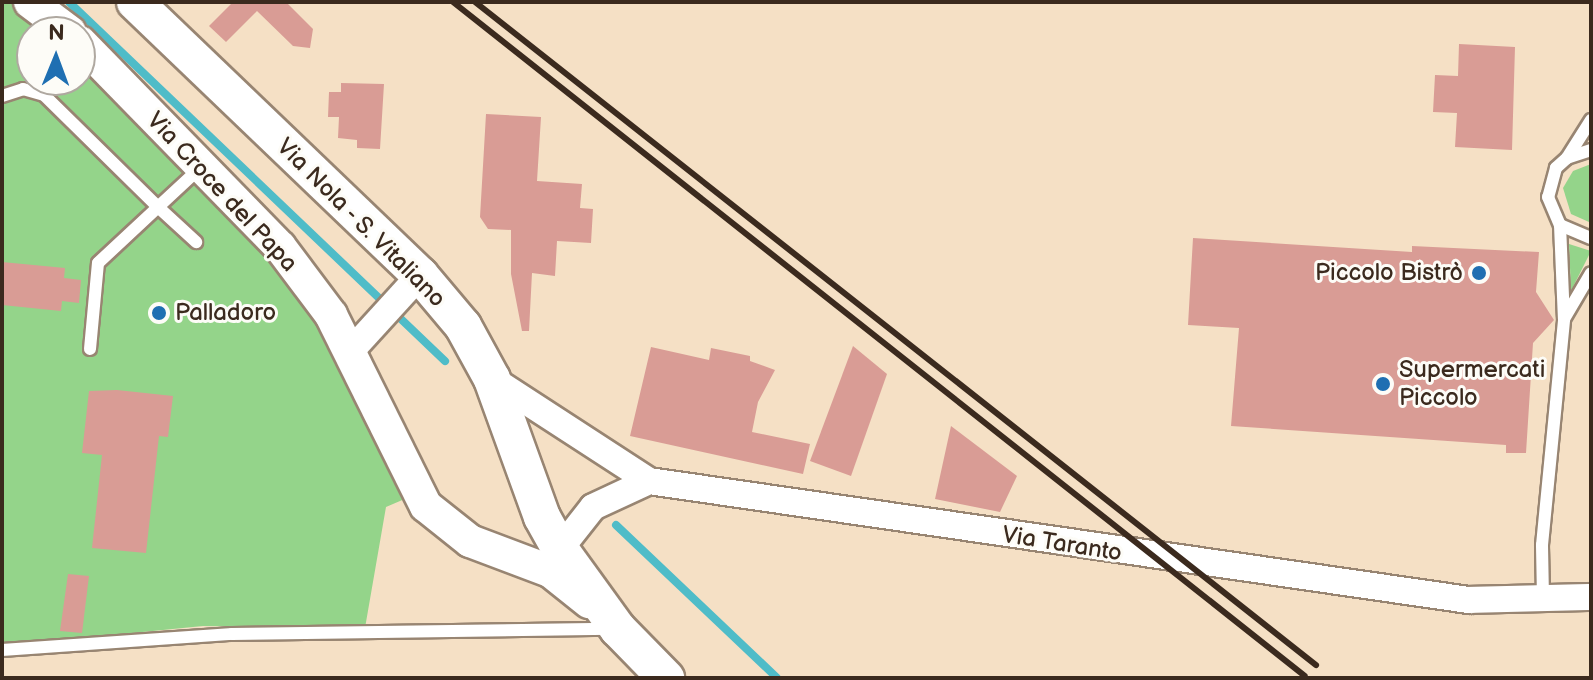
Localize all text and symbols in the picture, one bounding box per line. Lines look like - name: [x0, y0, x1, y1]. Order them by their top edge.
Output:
- north arrow: [16, 16, 96, 96]
- text: N: [48, 20, 65, 47]
- street label: Via Croce del Papa: [141, 106, 303, 278]
- street label: Via Nola - S. Vitaliano: [269, 131, 453, 315]
- place label: Piccolo Bistrò: [1315, 259, 1463, 287]
- marker: Piccolo Bistrò: [1470, 264, 1488, 282]
- place label: Palladoro: [175, 299, 276, 327]
- marker: Palladoro: [150, 304, 168, 322]
- place label: Supermercati Piccolo: [1399, 356, 1545, 412]
- marker: Supermercati Piccolo: [1374, 375, 1392, 393]
- street label: Via Taranto: [1000, 520, 1124, 568]

